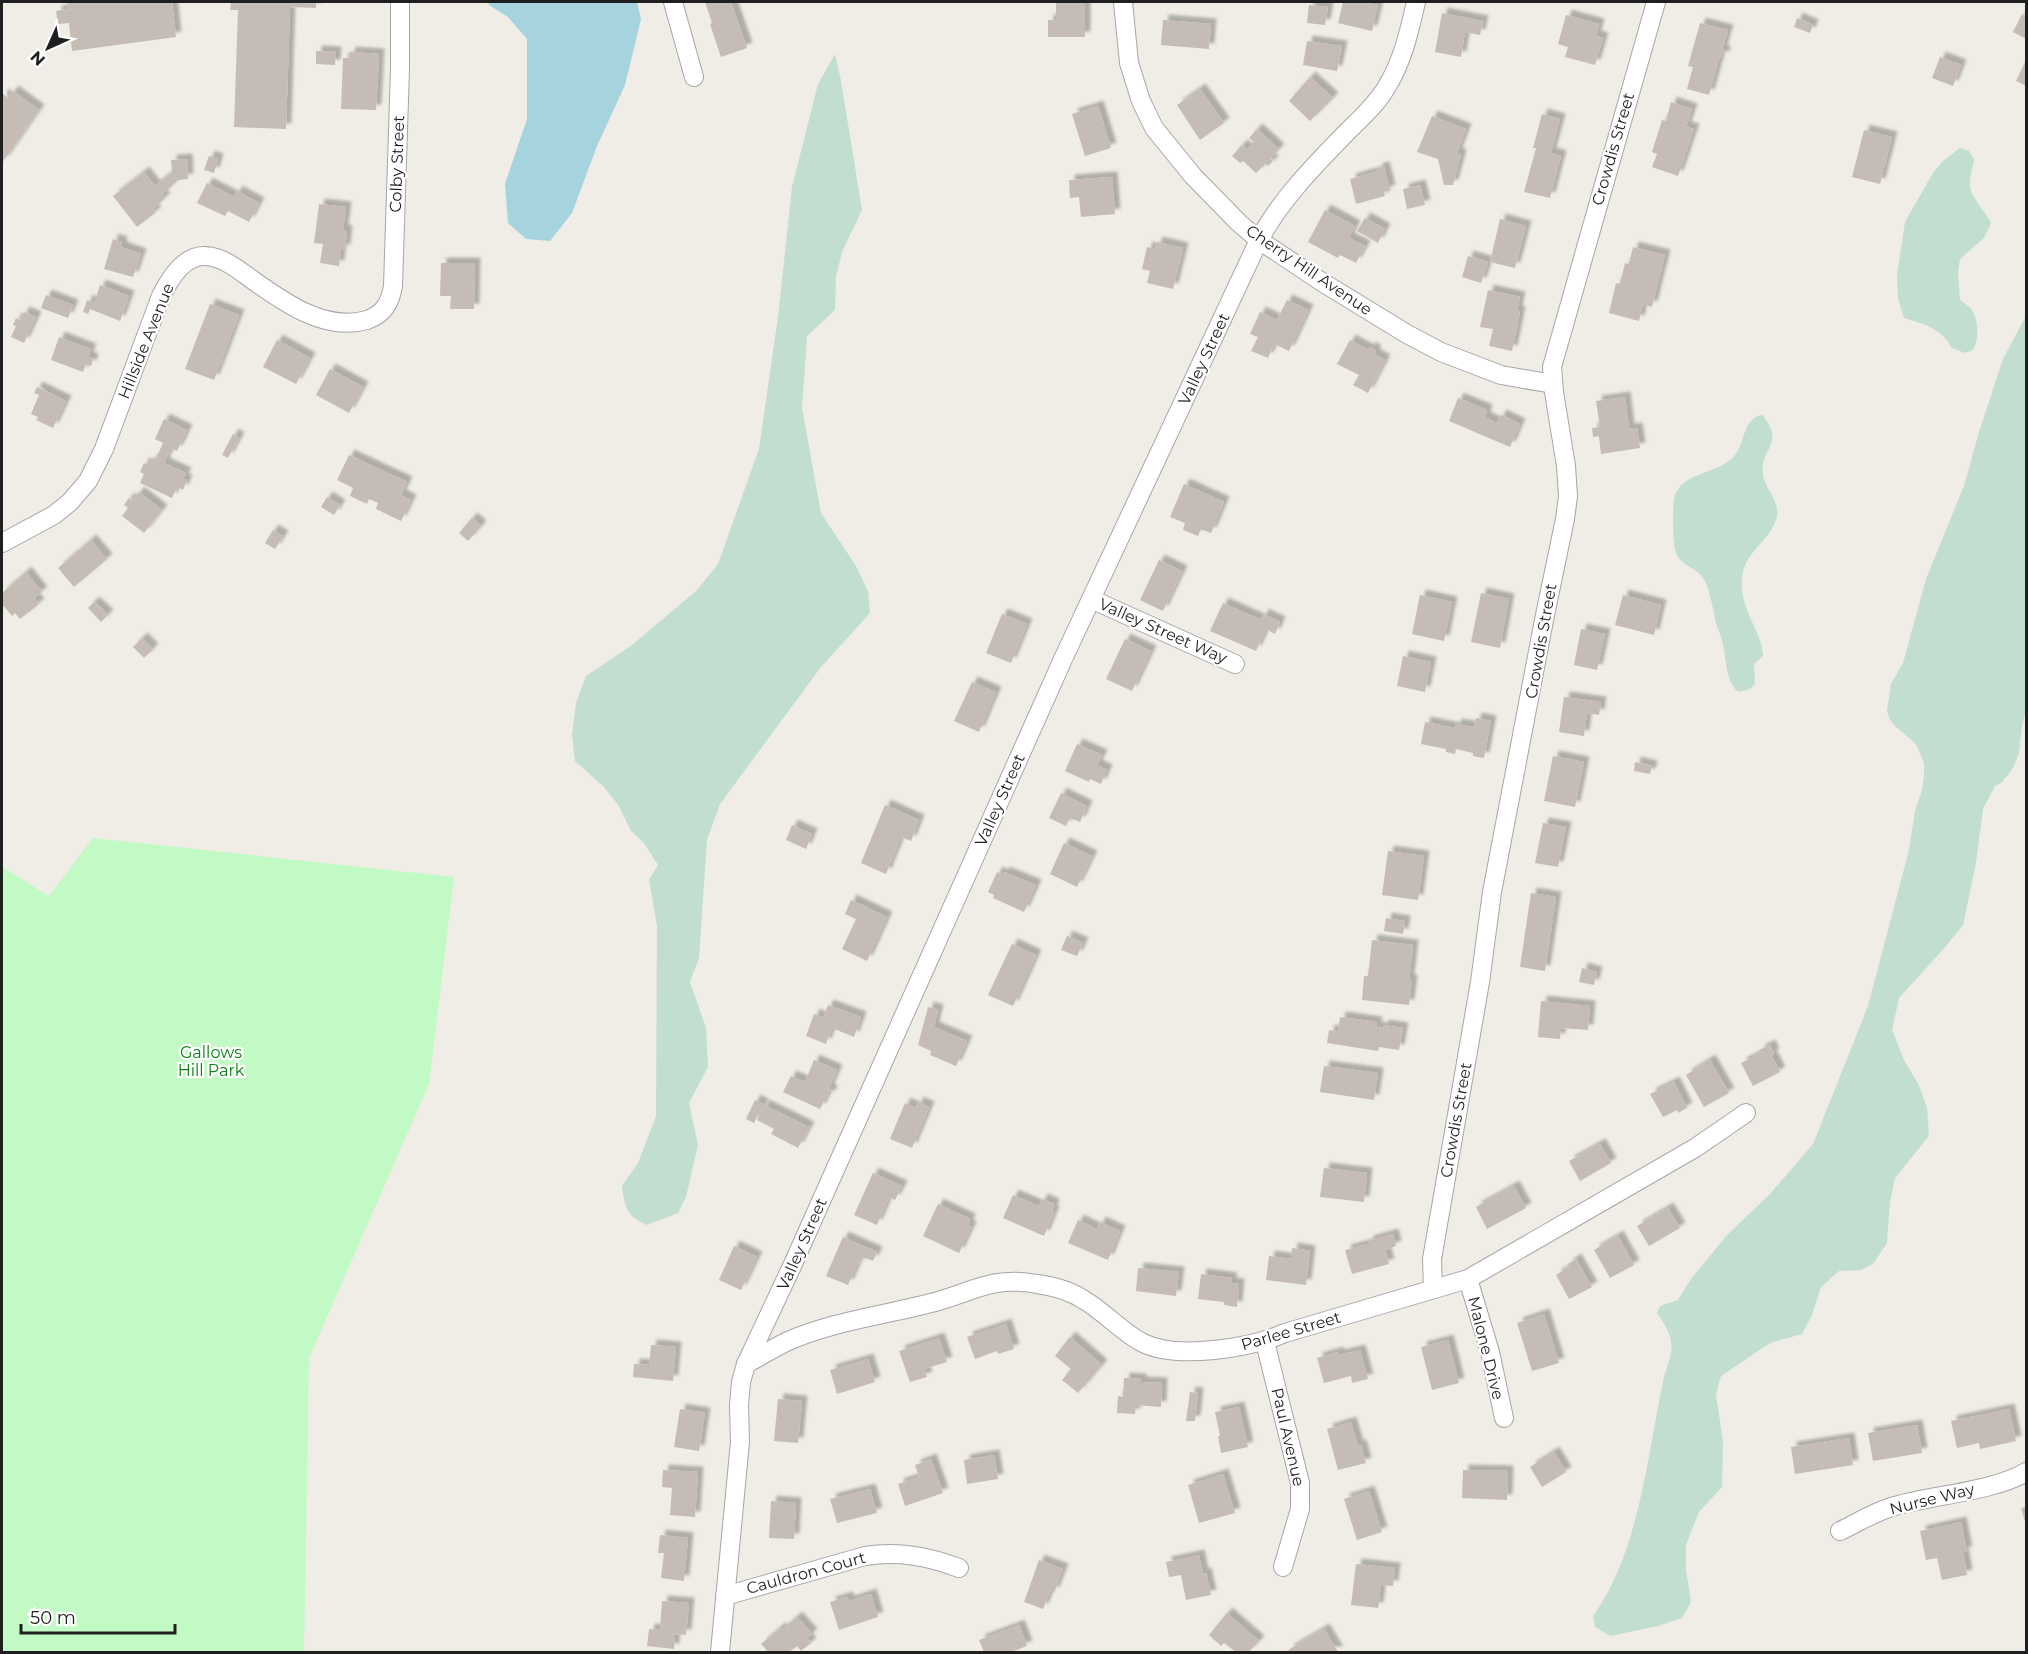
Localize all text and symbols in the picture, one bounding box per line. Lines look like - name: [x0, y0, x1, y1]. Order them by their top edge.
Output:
- north arrow: [18, 18, 78, 78]
- text: N: [26, 47, 49, 70]
- street label: Crowdis Street: [1588, 90, 1638, 208]
- street label: Colby Street: [386, 115, 408, 213]
- street label: Cherry Hill Avenue: [1242, 221, 1376, 319]
- street label: Hillside Avenue: [114, 280, 178, 402]
- street label: Valley Street: [1174, 310, 1234, 408]
- street label: Crowdis Street: [1522, 581, 1561, 700]
- street label: Valley Street Way: [1096, 594, 1230, 668]
- street label: Valley Street: [971, 750, 1029, 849]
- park label: Gallows Hill Park: [178, 1043, 245, 1080]
- street label: Crowdis Street: [1437, 1060, 1476, 1179]
- street label: Valley Street: [773, 1194, 831, 1293]
- street label: Malone Drive: [1464, 1294, 1508, 1402]
- street label: Parlee Street: [1239, 1308, 1344, 1354]
- street label: Paul Avenue: [1267, 1386, 1309, 1488]
- street label: Nurse Way: [1888, 1479, 1977, 1519]
- street label: Cauldron Court: [744, 1548, 868, 1598]
- scale bar: [21, 1597, 176, 1635]
- text: 50 m: [30, 1607, 76, 1629]

